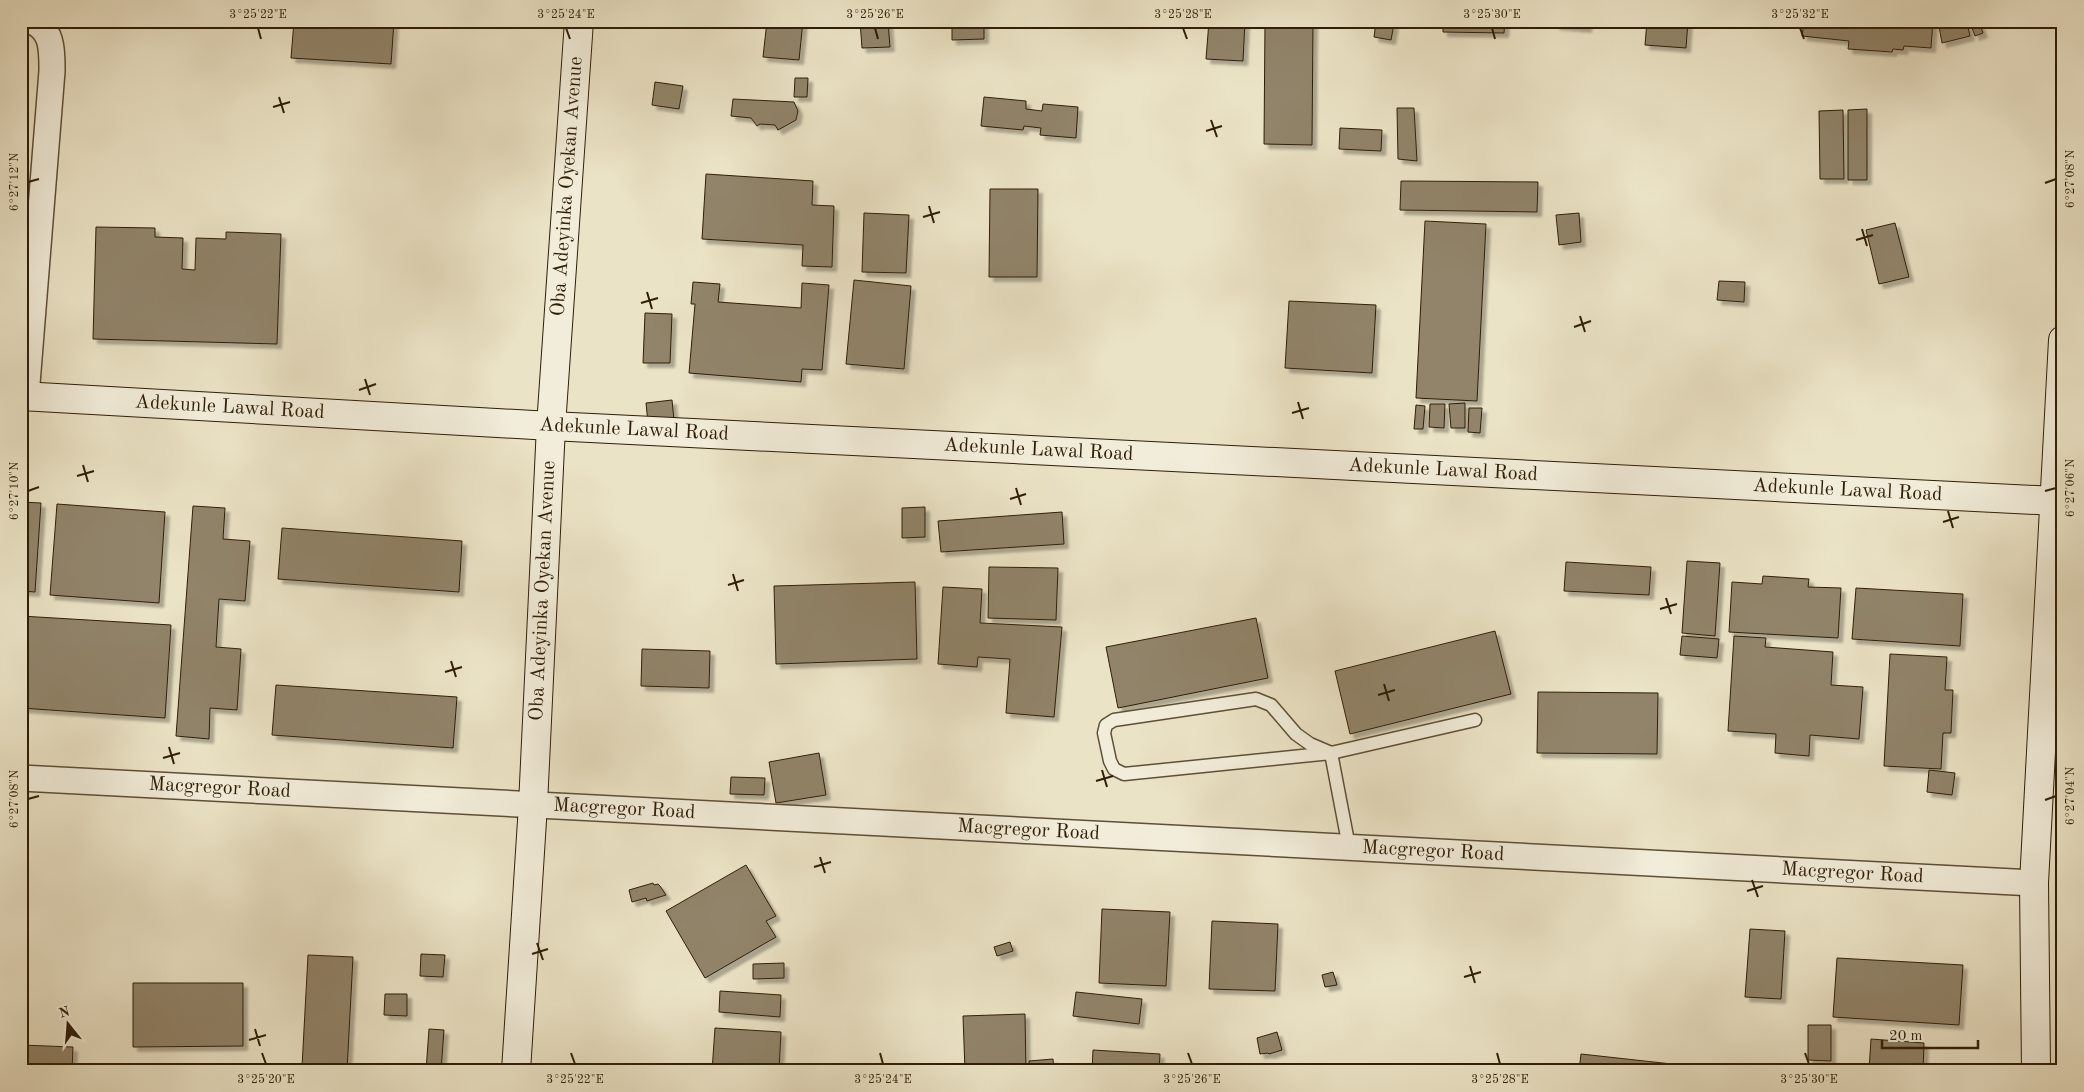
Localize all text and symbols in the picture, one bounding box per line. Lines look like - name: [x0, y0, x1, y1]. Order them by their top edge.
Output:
- text: 3°25'22"E: [229, 8, 287, 21]
- text: 3°25'24"E: [537, 8, 595, 21]
- text: 3°25'26"E: [846, 8, 904, 21]
- text: 3°25'28"E: [1154, 8, 1212, 21]
- text: 3°25'30"E: [1463, 8, 1521, 21]
- text: 3°25'32"E: [1771, 8, 1829, 21]
- street label: Oba Adeyinka Oyekan Avenue: [549, 56, 587, 317]
- text: 6°27'08"N: [2065, 150, 2077, 208]
- text: 6°27'12"N: [9, 153, 21, 211]
- street label: Adekunle Lawal Road: [134, 392, 325, 423]
- street label: Adekunle Lawal Road: [538, 415, 730, 445]
- street label: Adekunle Lawal Road: [943, 436, 1134, 465]
- street label: Adekunle Lawal Road: [1348, 456, 1539, 485]
- text: 6°27'06"N: [2065, 459, 2077, 517]
- street label: Oba Adeyinka Oyekan Avenue: [527, 460, 559, 721]
- text: 6°27'10"N: [9, 462, 21, 520]
- street label: Adekunle Lawal Road: [1752, 476, 1943, 505]
- text: 6°27'04"N: [2065, 767, 2077, 825]
- text: 6°27'08"N: [9, 770, 21, 828]
- street label: Macgregor Road: [148, 775, 292, 802]
- street label: Macgregor Road: [552, 796, 696, 823]
- street label: Macgregor Road: [957, 817, 1100, 844]
- street label: Macgregor Road: [1361, 838, 1505, 865]
- street label: Macgregor Road: [1781, 860, 1924, 887]
- north arrow: [42, 1000, 92, 1050]
- text: N: [57, 1004, 72, 1021]
- scale bar: [1882, 1017, 1978, 1049]
- text: 20 m: [1889, 1029, 1923, 1044]
- text: 3°25'20"E: [237, 1073, 295, 1086]
- text: 3°25'22"E: [546, 1073, 604, 1086]
- text: 3°25'24"E: [854, 1073, 912, 1086]
- text: 3°25'26"E: [1163, 1073, 1221, 1086]
- text: 3°25'28"E: [1471, 1073, 1529, 1086]
- text: 3°25'30"E: [1780, 1073, 1838, 1086]

